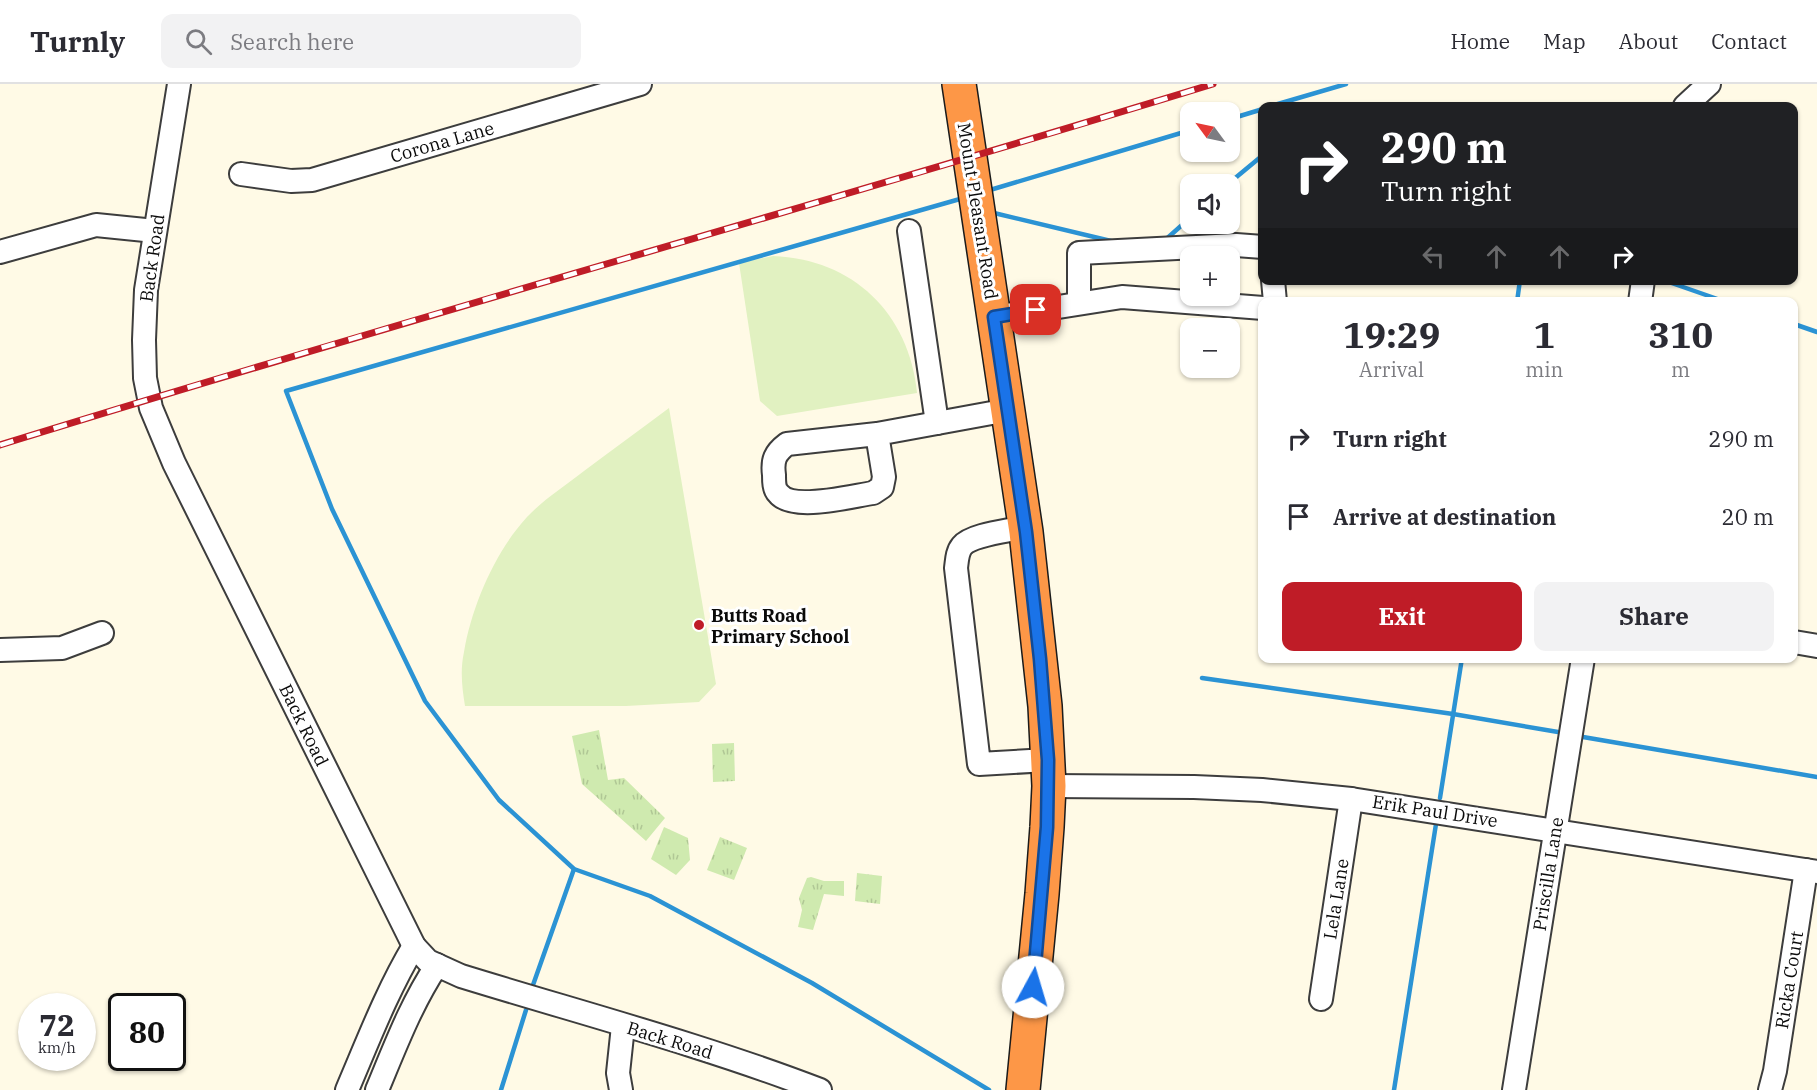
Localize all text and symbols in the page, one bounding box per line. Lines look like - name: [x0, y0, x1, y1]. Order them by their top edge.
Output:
- search box: [161, 14, 581, 68]
- text: Turnly: [30, 23, 125, 60]
- icon: search: [182, 25, 215, 58]
- text: Search here: [230, 27, 354, 56]
- text: Home: [1450, 27, 1510, 55]
- text: Map: [1543, 27, 1586, 55]
- text: About: [1619, 27, 1678, 55]
- text: Contact: [1711, 27, 1787, 55]
- north arrow: [1180, 102, 1240, 162]
- map controls: [1180, 102, 1240, 378]
- street label: Corona Lane: [387, 116, 497, 168]
- text: 290 m: [1381, 120, 1507, 175]
- street label: Mount Pleasant Road: [953, 121, 1003, 301]
- icon: right: [1282, 126, 1360, 204]
- text: Turn right: [1381, 173, 1512, 208]
- button: sound: [1180, 174, 1240, 234]
- street label: Back Road: [134, 212, 170, 304]
- icon: left: [1417, 240, 1450, 273]
- icon: ahead: [1480, 240, 1513, 273]
- icon: ahead: [1543, 240, 1576, 273]
- icon: right: [1606, 240, 1639, 273]
- button: +: [1180, 246, 1240, 306]
- pin: [1010, 284, 1061, 335]
- icon: arrive: [1019, 293, 1052, 326]
- text: 19:29: [1343, 311, 1440, 358]
- text: 1: [1533, 311, 1555, 358]
- text: 310: [1648, 311, 1713, 358]
- button: −: [1180, 318, 1240, 378]
- text: Arrival: [1359, 356, 1424, 383]
- text: min: [1525, 356, 1563, 383]
- text: m: [1671, 356, 1690, 383]
- icon: right: [1282, 422, 1315, 455]
- text: Turn right: [1333, 424, 1447, 453]
- text: 290 m: [1708, 424, 1774, 453]
- icon: arrive: [1282, 500, 1315, 533]
- text: Arrive at destination: [1333, 502, 1556, 531]
- text: 20 m: [1722, 502, 1774, 531]
- button: Exit: [1282, 582, 1522, 651]
- button: Share: [1534, 582, 1774, 651]
- place label: Butts Road Primary School: [711, 604, 849, 648]
- marker: Butts Road Primary School: [692, 618, 706, 632]
- street label: Back Road: [274, 680, 334, 770]
- street label: Erik Paul Drive: [1371, 790, 1499, 832]
- street label: Priscilla Lane: [1528, 815, 1568, 933]
- street label: Lela Lane: [1318, 857, 1354, 941]
- street label: Ricka Court: [1770, 929, 1808, 1031]
- position arrow: [1001, 955, 1065, 1019]
- speed limit sign: 80: [108, 993, 186, 1071]
- text: 72: [39, 1005, 75, 1044]
- street label: Back Road: [624, 1016, 716, 1064]
- text: km/h: [38, 1038, 76, 1057]

